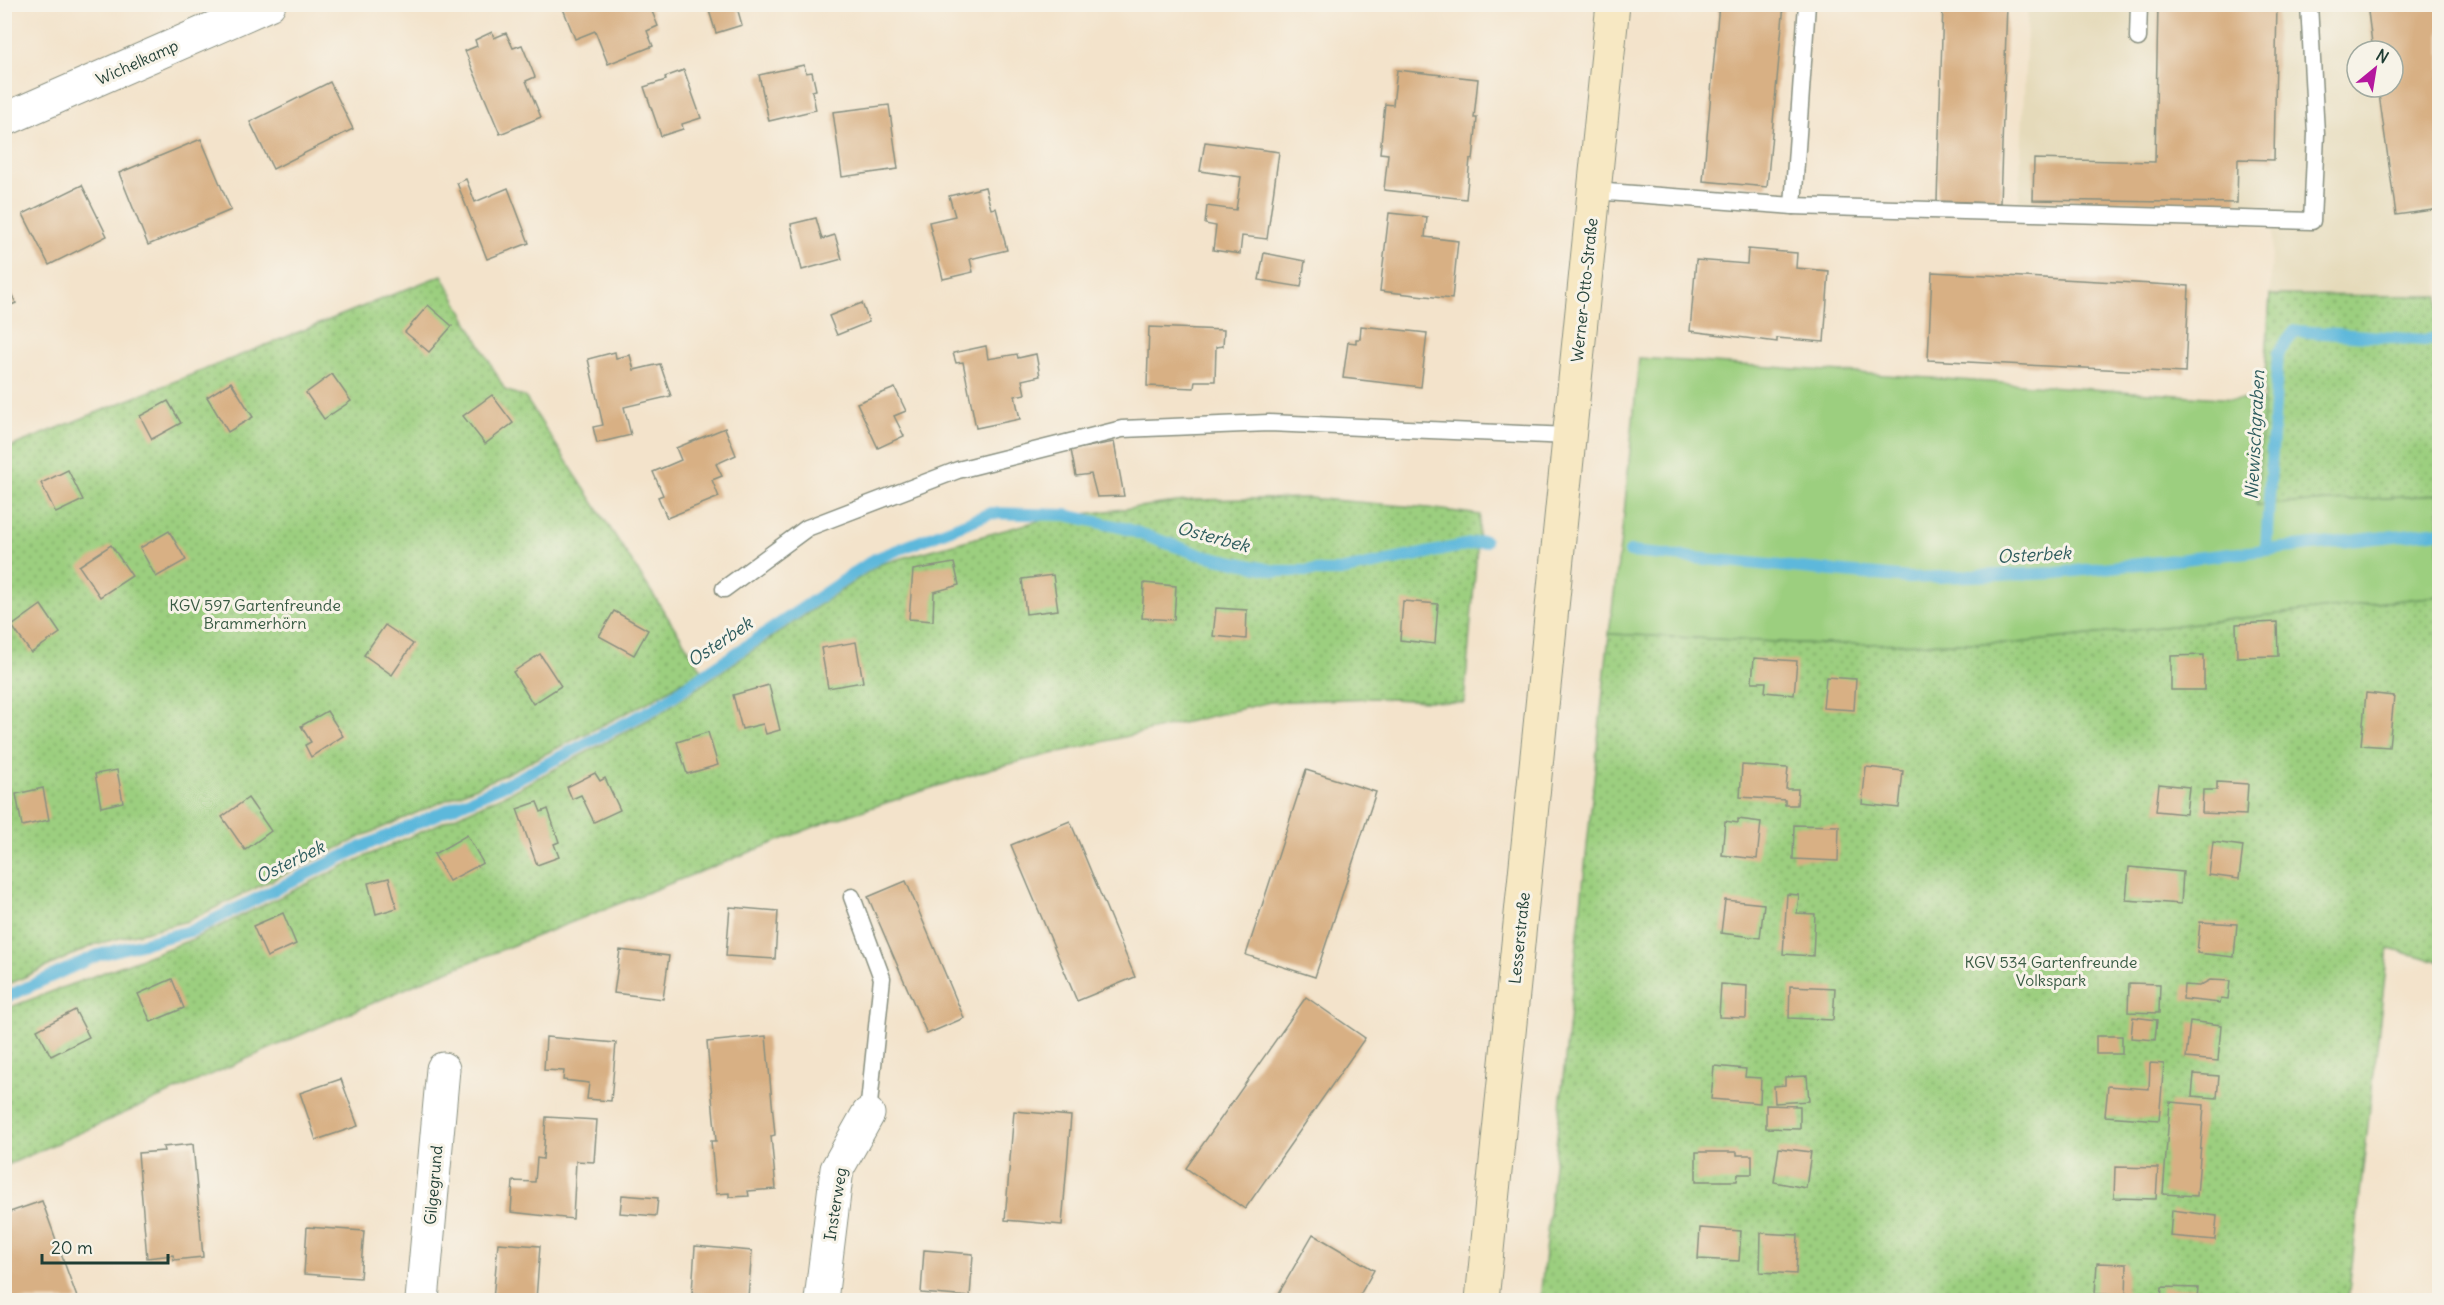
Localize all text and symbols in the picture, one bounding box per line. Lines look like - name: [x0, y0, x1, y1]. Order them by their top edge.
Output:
- street label: Wichelkamp: [93, 35, 181, 89]
- north arrow: [2345, 39, 2405, 99]
- text: N: [2373, 45, 2392, 67]
- street label: Werner-Otto-Straße: [1566, 217, 1602, 363]
- water label: Niewischgraben: [2240, 369, 2269, 500]
- water label: Osterbek: [1174, 516, 1254, 558]
- water label: Osterbek: [1996, 541, 2073, 568]
- park label: KGV 597 Gartenfreunde Brammerhörn: [169, 595, 341, 633]
- water label: Osterbek: [683, 610, 758, 672]
- water label: Osterbek: [252, 834, 330, 888]
- street label: Lesserstraße: [1504, 891, 1534, 985]
- park label: KGV 534 Gartenfreunde Volkspark: [1965, 952, 2137, 990]
- street label: Gilgegrund: [420, 1144, 446, 1226]
- street label: Insterweg: [819, 1166, 851, 1242]
- scale bar: [42, 1227, 168, 1265]
- text: 20 m: [51, 1236, 93, 1259]

